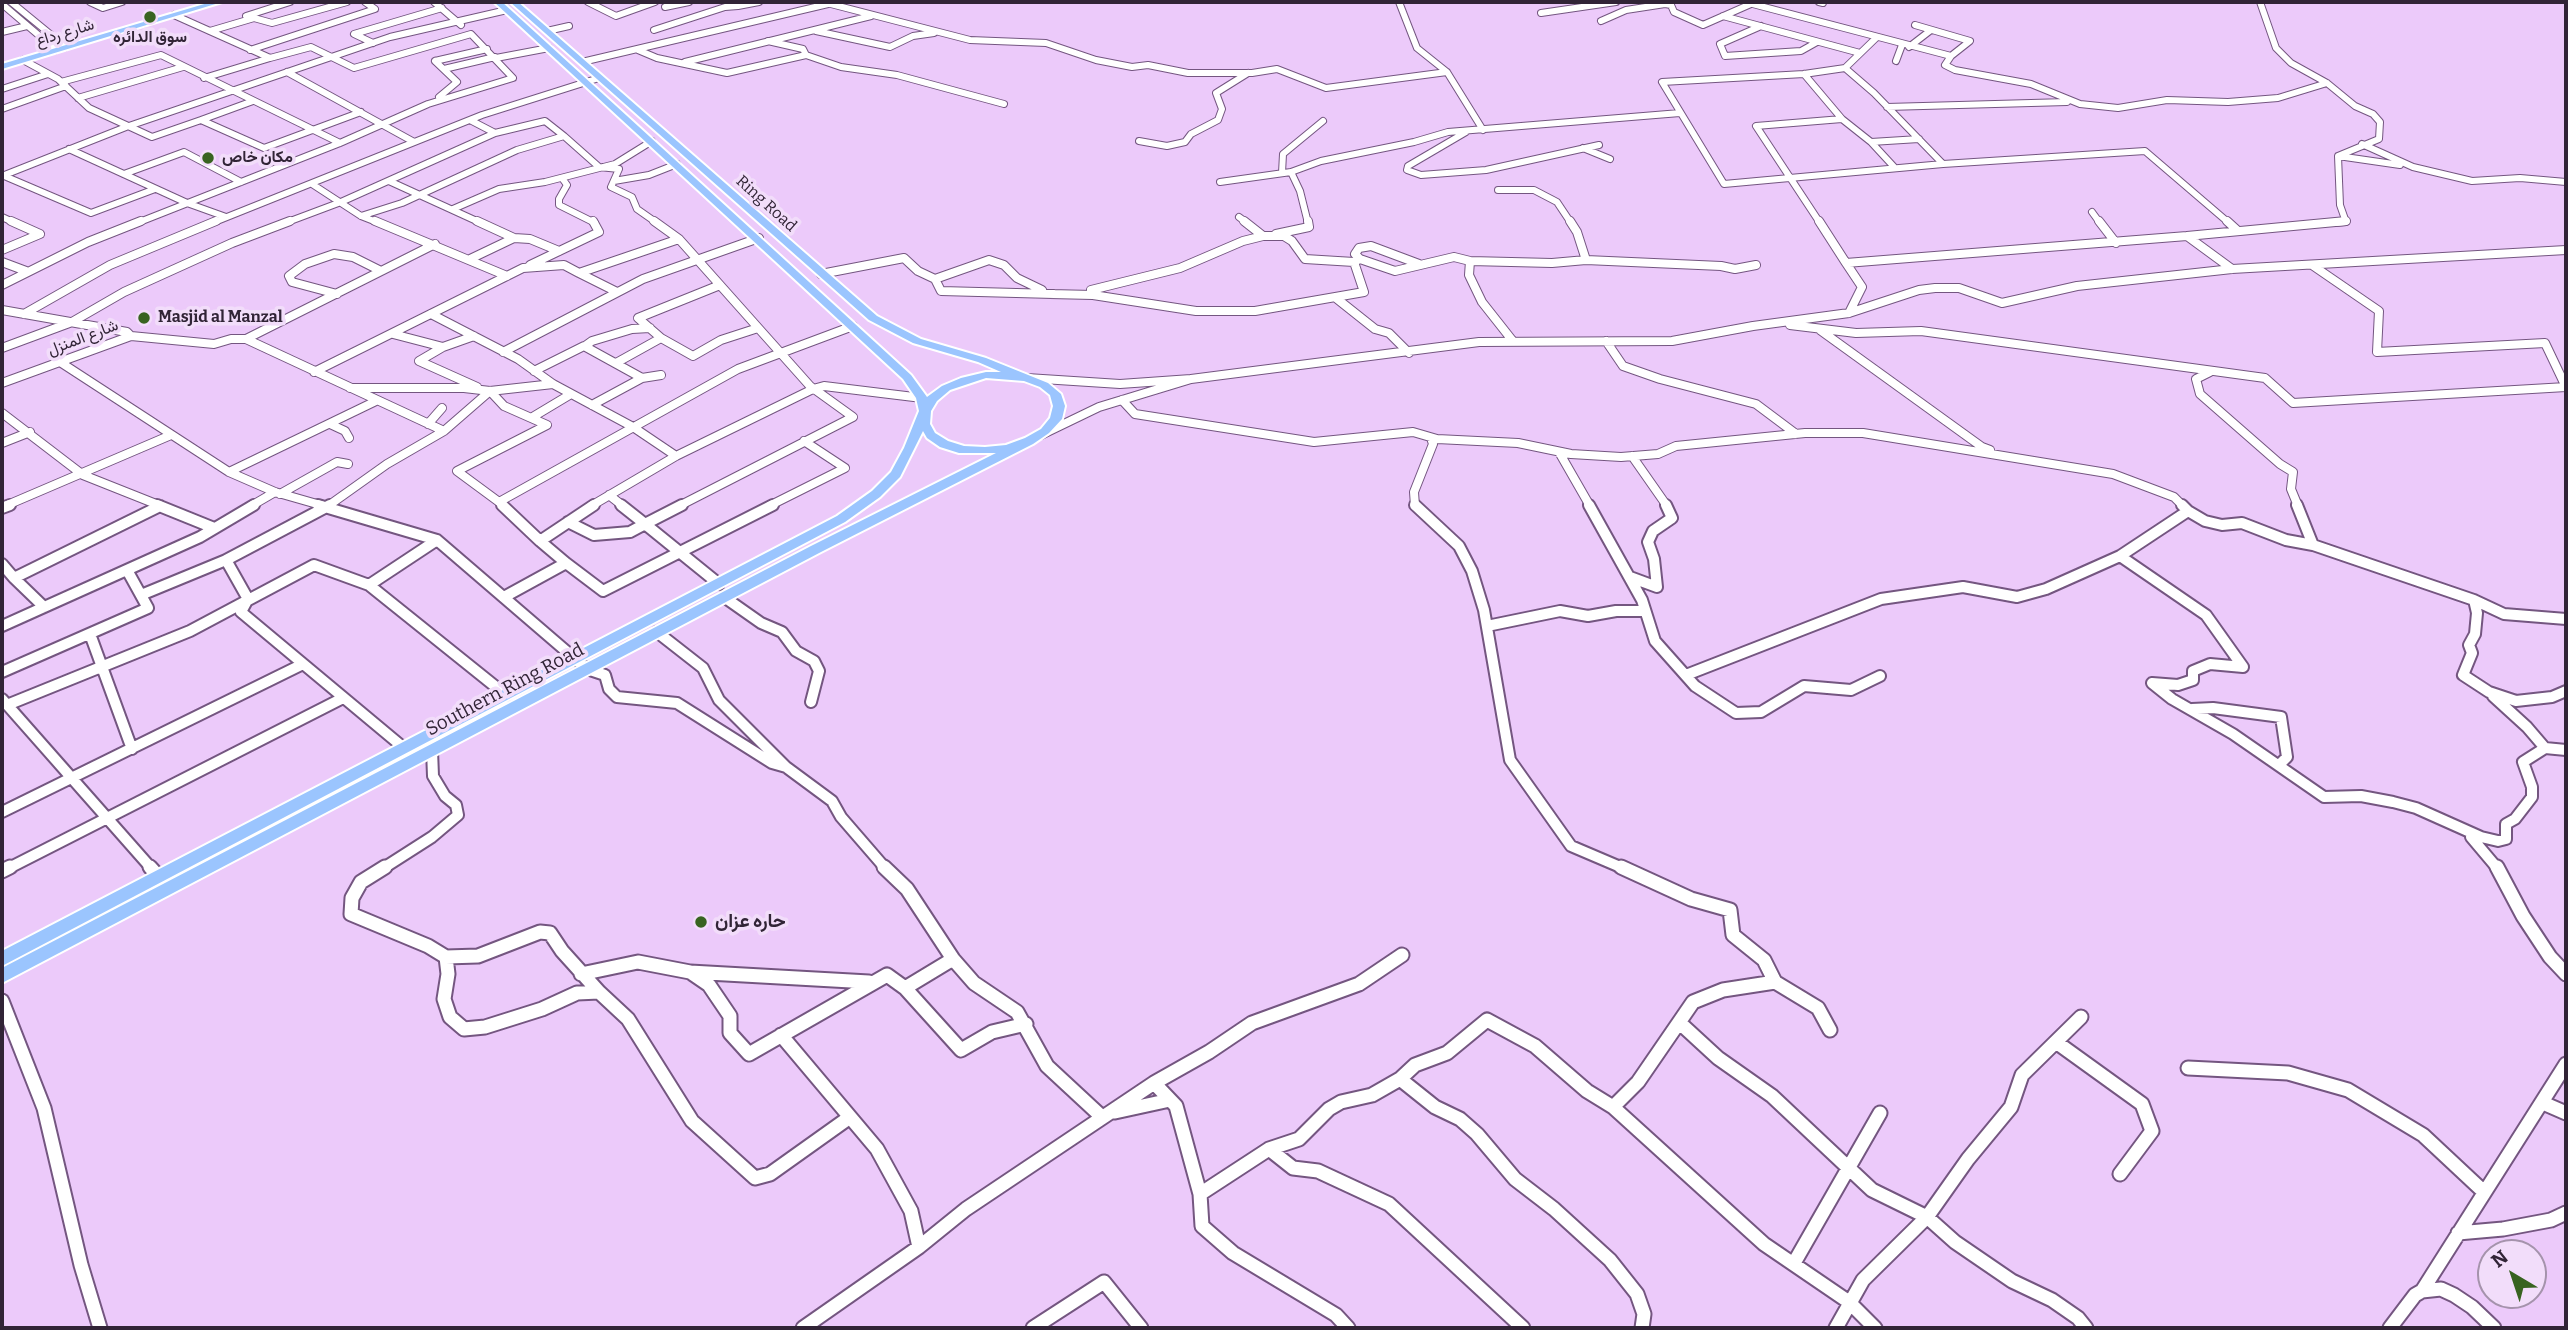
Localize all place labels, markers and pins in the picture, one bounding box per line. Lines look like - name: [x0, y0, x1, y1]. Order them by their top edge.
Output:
- marker: سوق الدائره: [142, 9, 158, 25]
- place label: سوق الدائره: [113, 28, 187, 48]
- place label: مكان خاص: [222, 148, 293, 168]
- marker: مكان خاص: [200, 150, 216, 166]
- place label: Masjid al Manzal: [158, 308, 283, 328]
- marker: Masjid al Manzal: [136, 310, 152, 326]
- place label: حاره عزان: [715, 911, 786, 933]
- marker: حاره عزان: [693, 914, 709, 930]

